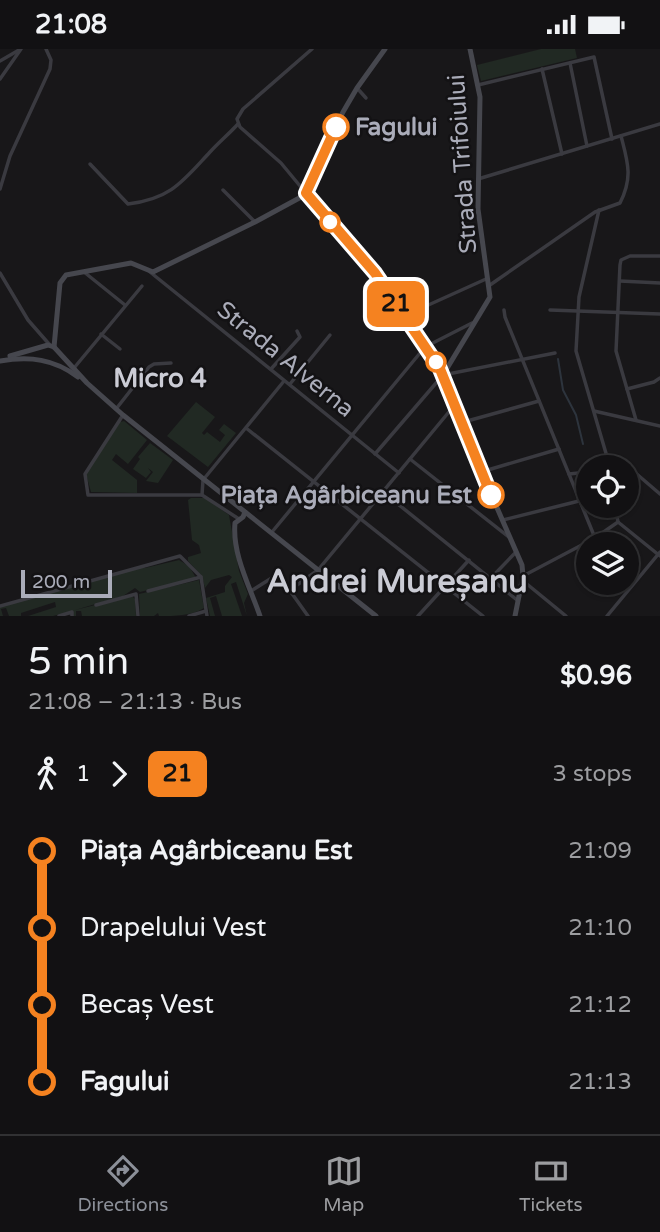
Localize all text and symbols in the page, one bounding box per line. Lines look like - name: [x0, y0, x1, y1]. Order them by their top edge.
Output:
- text: 21:08: [35, 9, 107, 40]
- street label: Strada Trifoiului: [442, 73, 483, 255]
- place label: Fagului: [355, 113, 438, 142]
- marker: Fagului: [323, 114, 349, 140]
- unlabelled marker: [320, 212, 340, 232]
- line badge: 21: [364, 281, 428, 327]
- text: 21: [381, 289, 411, 318]
- street label: Strada Alverna: [211, 295, 360, 424]
- unlabelled marker: [426, 352, 446, 372]
- district label: Micro 4: [113, 363, 207, 394]
- map controls: [576, 455, 639, 595]
- button: locate: [576, 455, 639, 518]
- place label: Piața Agârbiceanu Est: [221, 481, 473, 510]
- marker: Piața Agârbiceanu Est: [478, 482, 504, 508]
- button: layers: [576, 532, 639, 595]
- district label: Andrei Mureșanu: [266, 563, 528, 602]
- scale bar: [21, 567, 112, 599]
- text: 200 m: [32, 571, 90, 593]
- text: 5 min: [28, 639, 129, 685]
- text: $0.96: [560, 660, 632, 691]
- text: 21:08 – 21:13 · Bus: [28, 688, 242, 716]
- icon: walk: [28, 755, 66, 793]
- icon: forward: [100, 755, 138, 793]
- text: 21: [162, 759, 193, 788]
- text: 1: [76, 760, 90, 788]
- text: 3 stops: [552, 760, 632, 788]
- text: Piața Agârbiceanu Est: [80, 835, 352, 866]
- text: 21:09: [568, 837, 632, 865]
- text: Drapelului Vest: [80, 912, 266, 943]
- text: 21:10: [568, 914, 632, 942]
- text: Becaș Vest: [80, 989, 214, 1020]
- text: 21:12: [568, 991, 632, 1019]
- text: Fagului: [80, 1066, 169, 1097]
- text: 21:13: [568, 1068, 632, 1096]
- tab: Directions: [77, 1152, 168, 1216]
- tab: Map: [323, 1152, 364, 1216]
- tab: Tickets: [519, 1152, 583, 1216]

